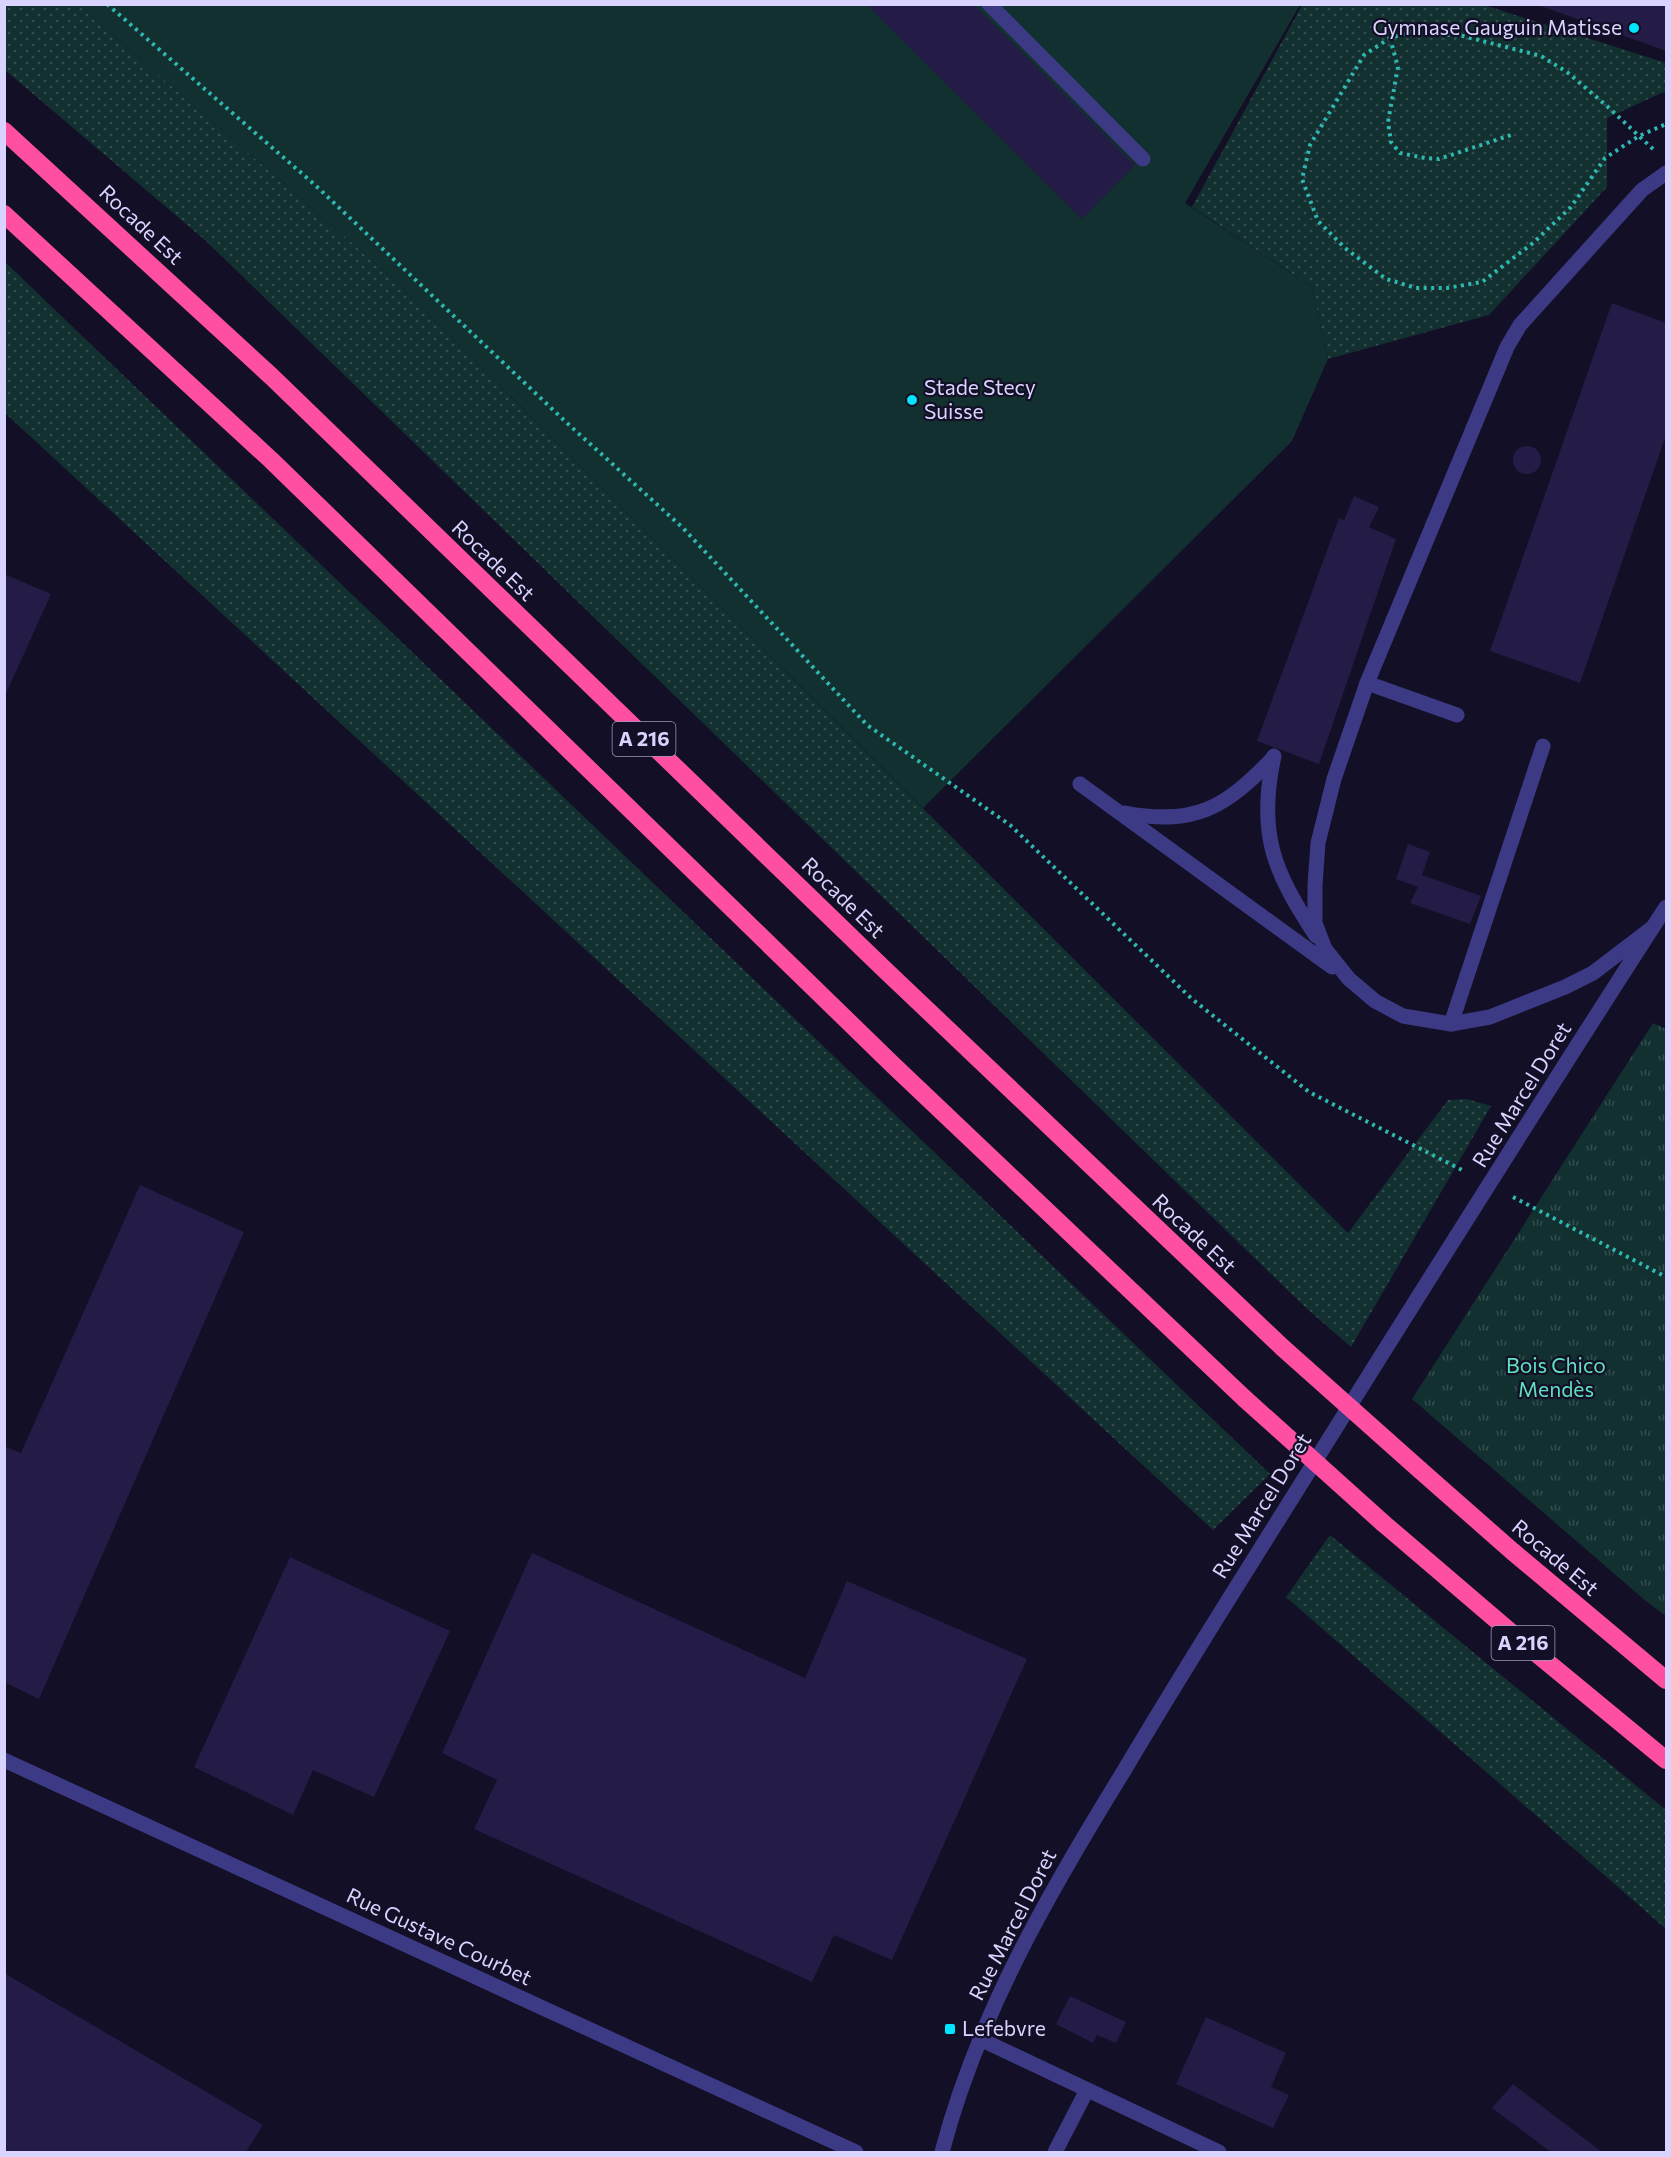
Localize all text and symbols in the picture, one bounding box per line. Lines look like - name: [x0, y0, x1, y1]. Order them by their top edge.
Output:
- place label: Gymnase Gauguin Matisse: [1373, 14, 1622, 39]
- marker: Gymnase Gauguin Matisse: [1627, 21, 1641, 35]
- street label: Rocade Est: [95, 179, 189, 269]
- place label: Stade Stecy Suisse: [924, 374, 1036, 423]
- marker: Stade Stecy Suisse: [905, 393, 919, 407]
- street label: Rocade Est: [448, 514, 541, 605]
- road number: A 216: [612, 722, 676, 756]
- street label: Rocade Est: [798, 851, 891, 942]
- street label: Rue Marcel Doret: [1466, 1017, 1575, 1171]
- street label: Rocade Est: [1148, 1188, 1242, 1278]
- park label: Bois Chico Mendès: [1506, 1352, 1606, 1401]
- street label: Rue Marcel Doret: [1206, 1428, 1315, 1582]
- street label: Rocade Est: [1508, 1514, 1604, 1600]
- road number: A 216: [1492, 1626, 1555, 1660]
- street label: Rue Marcel Doret: [963, 1845, 1061, 2004]
- street label: Rue Gustave Courbet: [343, 1882, 536, 1989]
- place label: Lefebvre: [962, 2015, 1046, 2040]
- marker: Lefebvre: [943, 2022, 957, 2036]

